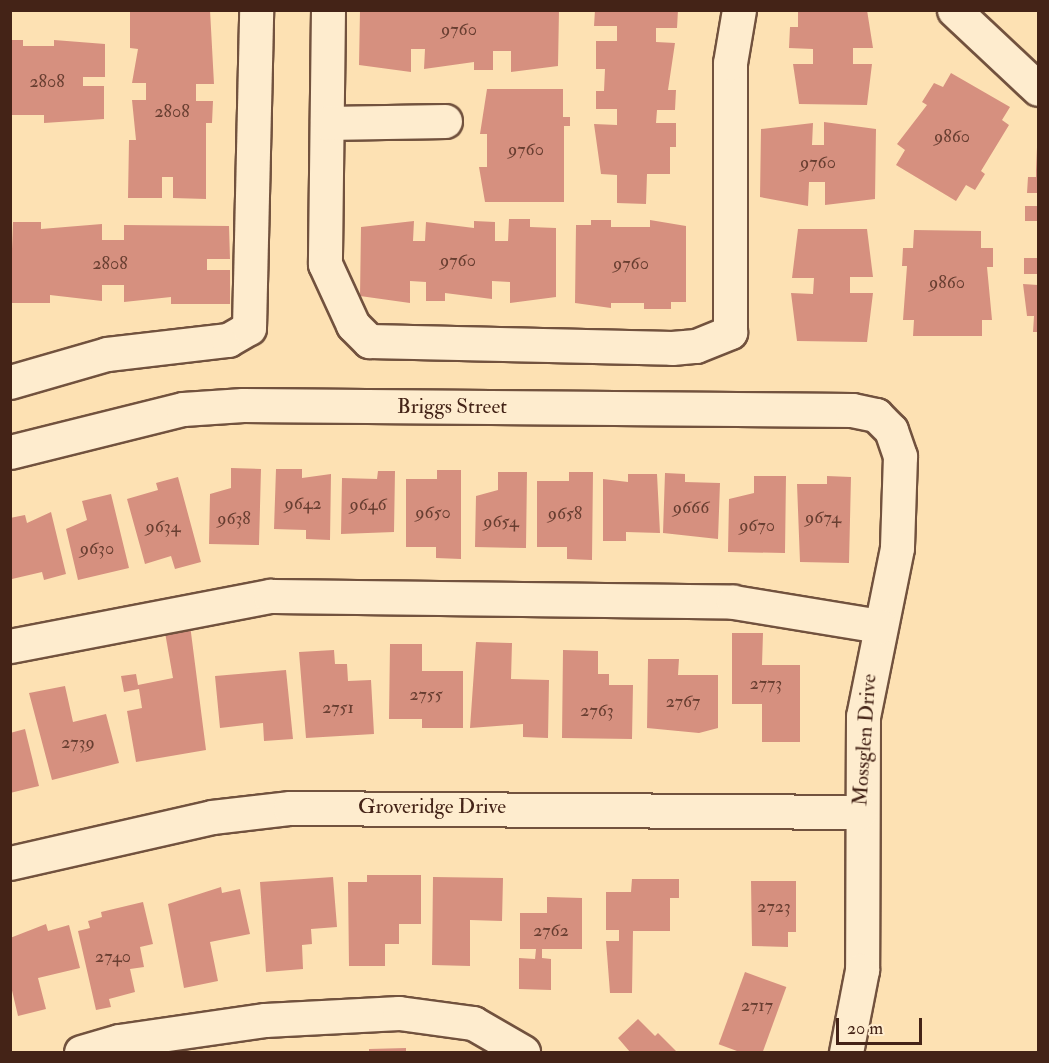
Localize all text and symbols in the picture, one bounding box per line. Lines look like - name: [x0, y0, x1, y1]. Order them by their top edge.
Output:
- house number: 9760: [441, 19, 477, 41]
- house number: 2808: [29, 71, 65, 93]
- house number: 2808: [154, 101, 190, 123]
- house number: 9860: [934, 126, 970, 148]
- house number: 9760: [508, 139, 544, 161]
- house number: 9760: [800, 152, 836, 174]
- house number: 9760: [440, 250, 476, 272]
- house number: 2808: [92, 253, 128, 275]
- house number: 9760: [613, 253, 649, 275]
- house number: 9860: [929, 272, 965, 294]
- street label: Briggs Street: [397, 394, 507, 420]
- house number: 9642: [284, 493, 322, 515]
- house number: 9646: [349, 494, 387, 516]
- house number: 9666: [673, 497, 709, 519]
- house number: 9650: [415, 502, 451, 524]
- house number: 9658: [548, 503, 582, 525]
- house number: 9674: [805, 507, 841, 529]
- house number: 9638: [217, 508, 251, 530]
- house number: 9654: [483, 511, 519, 533]
- house number: 9670: [739, 515, 775, 537]
- house number: 9634: [146, 516, 180, 538]
- house number: 9630: [80, 538, 114, 560]
- house number: 2773: [750, 673, 782, 695]
- street label: Mossglen Drive: [848, 673, 882, 807]
- house number: 2755: [409, 684, 443, 706]
- house number: 2767: [666, 691, 700, 713]
- house number: 2751: [322, 697, 354, 719]
- house number: 2763: [580, 700, 614, 722]
- house number: 2739: [61, 732, 95, 754]
- street label: Groveridge Drive: [358, 794, 506, 820]
- house number: 2723: [757, 896, 791, 918]
- house number: 2762: [533, 920, 569, 942]
- house number: 2740: [95, 946, 131, 968]
- house number: 2717: [741, 995, 773, 1017]
- scale bar: [839, 1006, 924, 1044]
- text: 20 m: [847, 1017, 883, 1040]

